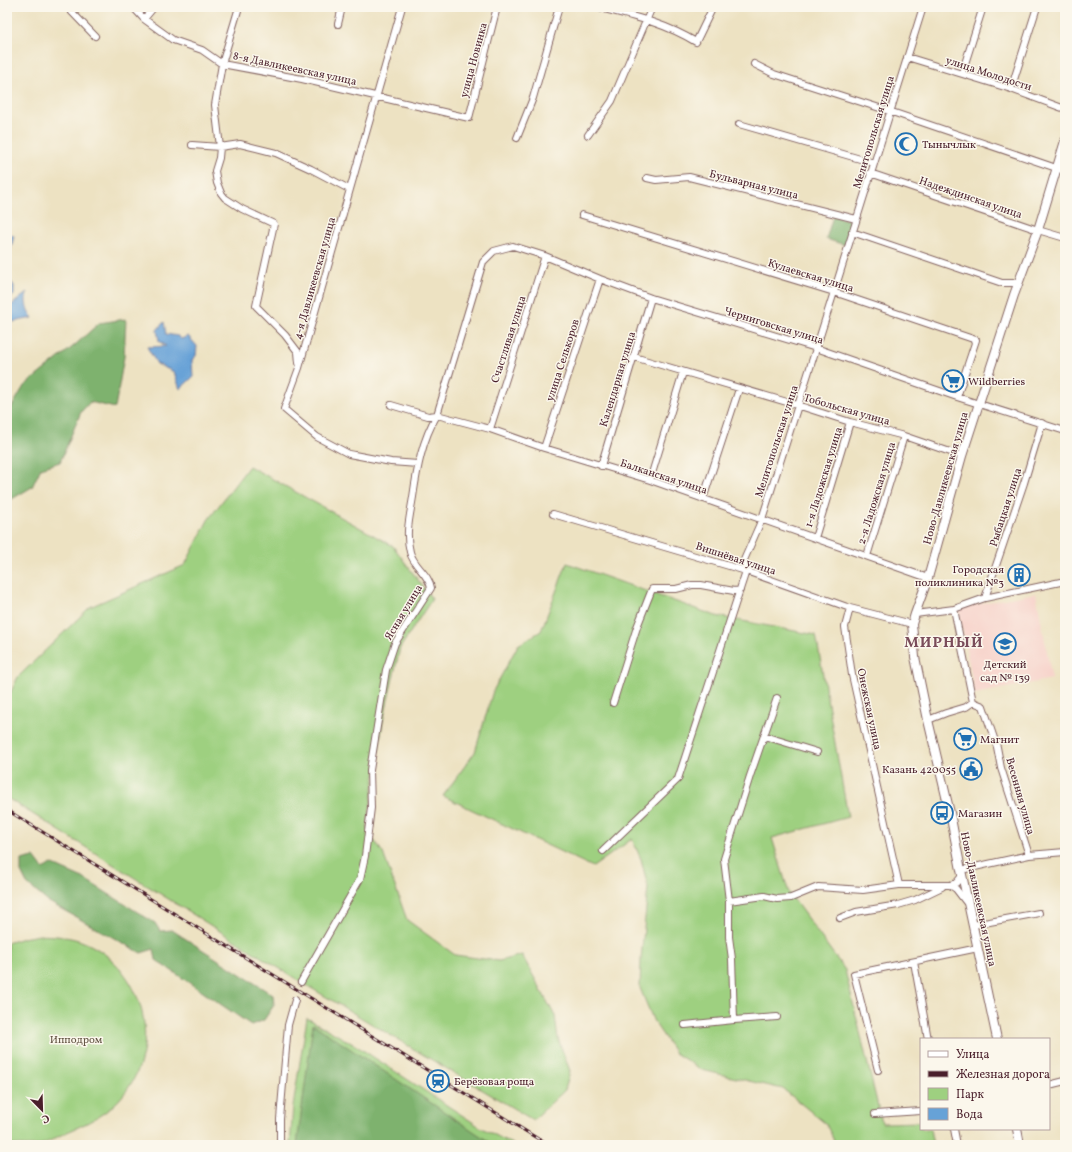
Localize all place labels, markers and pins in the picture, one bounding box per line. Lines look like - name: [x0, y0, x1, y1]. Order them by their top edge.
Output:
- mosque icon: Тынычлык: [893, 131, 919, 157]
- place label: Тынычлык: [922, 138, 976, 153]
- supermarket icon: Wildberries: [940, 368, 966, 394]
- place label: Wildberries: [968, 375, 1025, 390]
- building icon: Городская поликлиника №3: [1006, 562, 1032, 588]
- place label: Городская поликлиника №3: [915, 563, 1004, 591]
- school or university icon: Детский сад № 139: [992, 631, 1018, 657]
- place label: Детский сад № 139: [980, 658, 1030, 686]
- supermarket icon: Магнит: [952, 726, 978, 752]
- place label: Магнит: [980, 733, 1020, 748]
- public building icon: Казань 420055: [958, 756, 984, 782]
- place label: Казань 420055: [882, 763, 956, 778]
- bus stop icon: Магазин: [929, 800, 955, 826]
- place label: Магазин: [958, 807, 1002, 822]
- station icon: Берёзовая роща: [425, 1068, 451, 1094]
- place label: Берёзовая роща: [454, 1075, 535, 1090]

